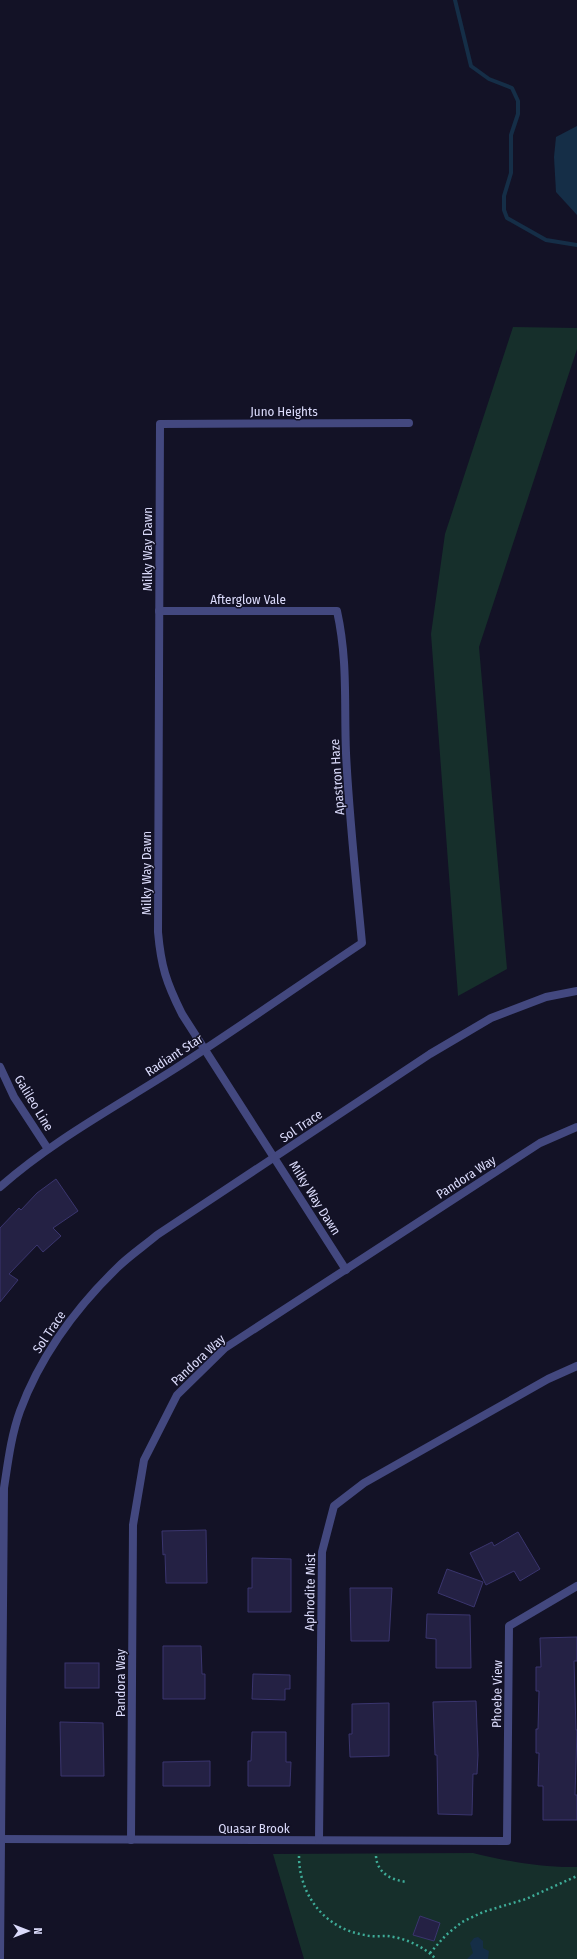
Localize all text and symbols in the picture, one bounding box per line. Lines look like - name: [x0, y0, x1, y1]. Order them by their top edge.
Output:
- street label: Juno Heights: [250, 404, 318, 419]
- street label: Milky Way Dawn: [140, 507, 155, 591]
- street label: Afterglow Vale: [210, 592, 286, 607]
- street label: Apastron Haze: [327, 738, 347, 816]
- street label: Milky Way Dawn: [139, 831, 154, 915]
- street label: Radiant Star: [142, 1031, 206, 1079]
- street label: Galileo Line: [12, 1072, 56, 1134]
- street label: Sol Trace: [277, 1106, 325, 1146]
- street label: Pandora Way: [433, 1152, 499, 1202]
- street label: Milky Way Dawn: [286, 1158, 344, 1238]
- street label: Sol Trace: [29, 1308, 69, 1356]
- street label: Pandora Way: [168, 1331, 228, 1389]
- street label: Aphrodite Mist: [302, 1552, 318, 1631]
- street label: Pandora Way: [113, 1649, 128, 1717]
- street label: Phoebe View: [489, 1659, 505, 1728]
- street label: Quasar Brook: [218, 1821, 291, 1836]
- north arrow: [8, 1911, 48, 1951]
- text: N: [31, 1928, 44, 1934]

